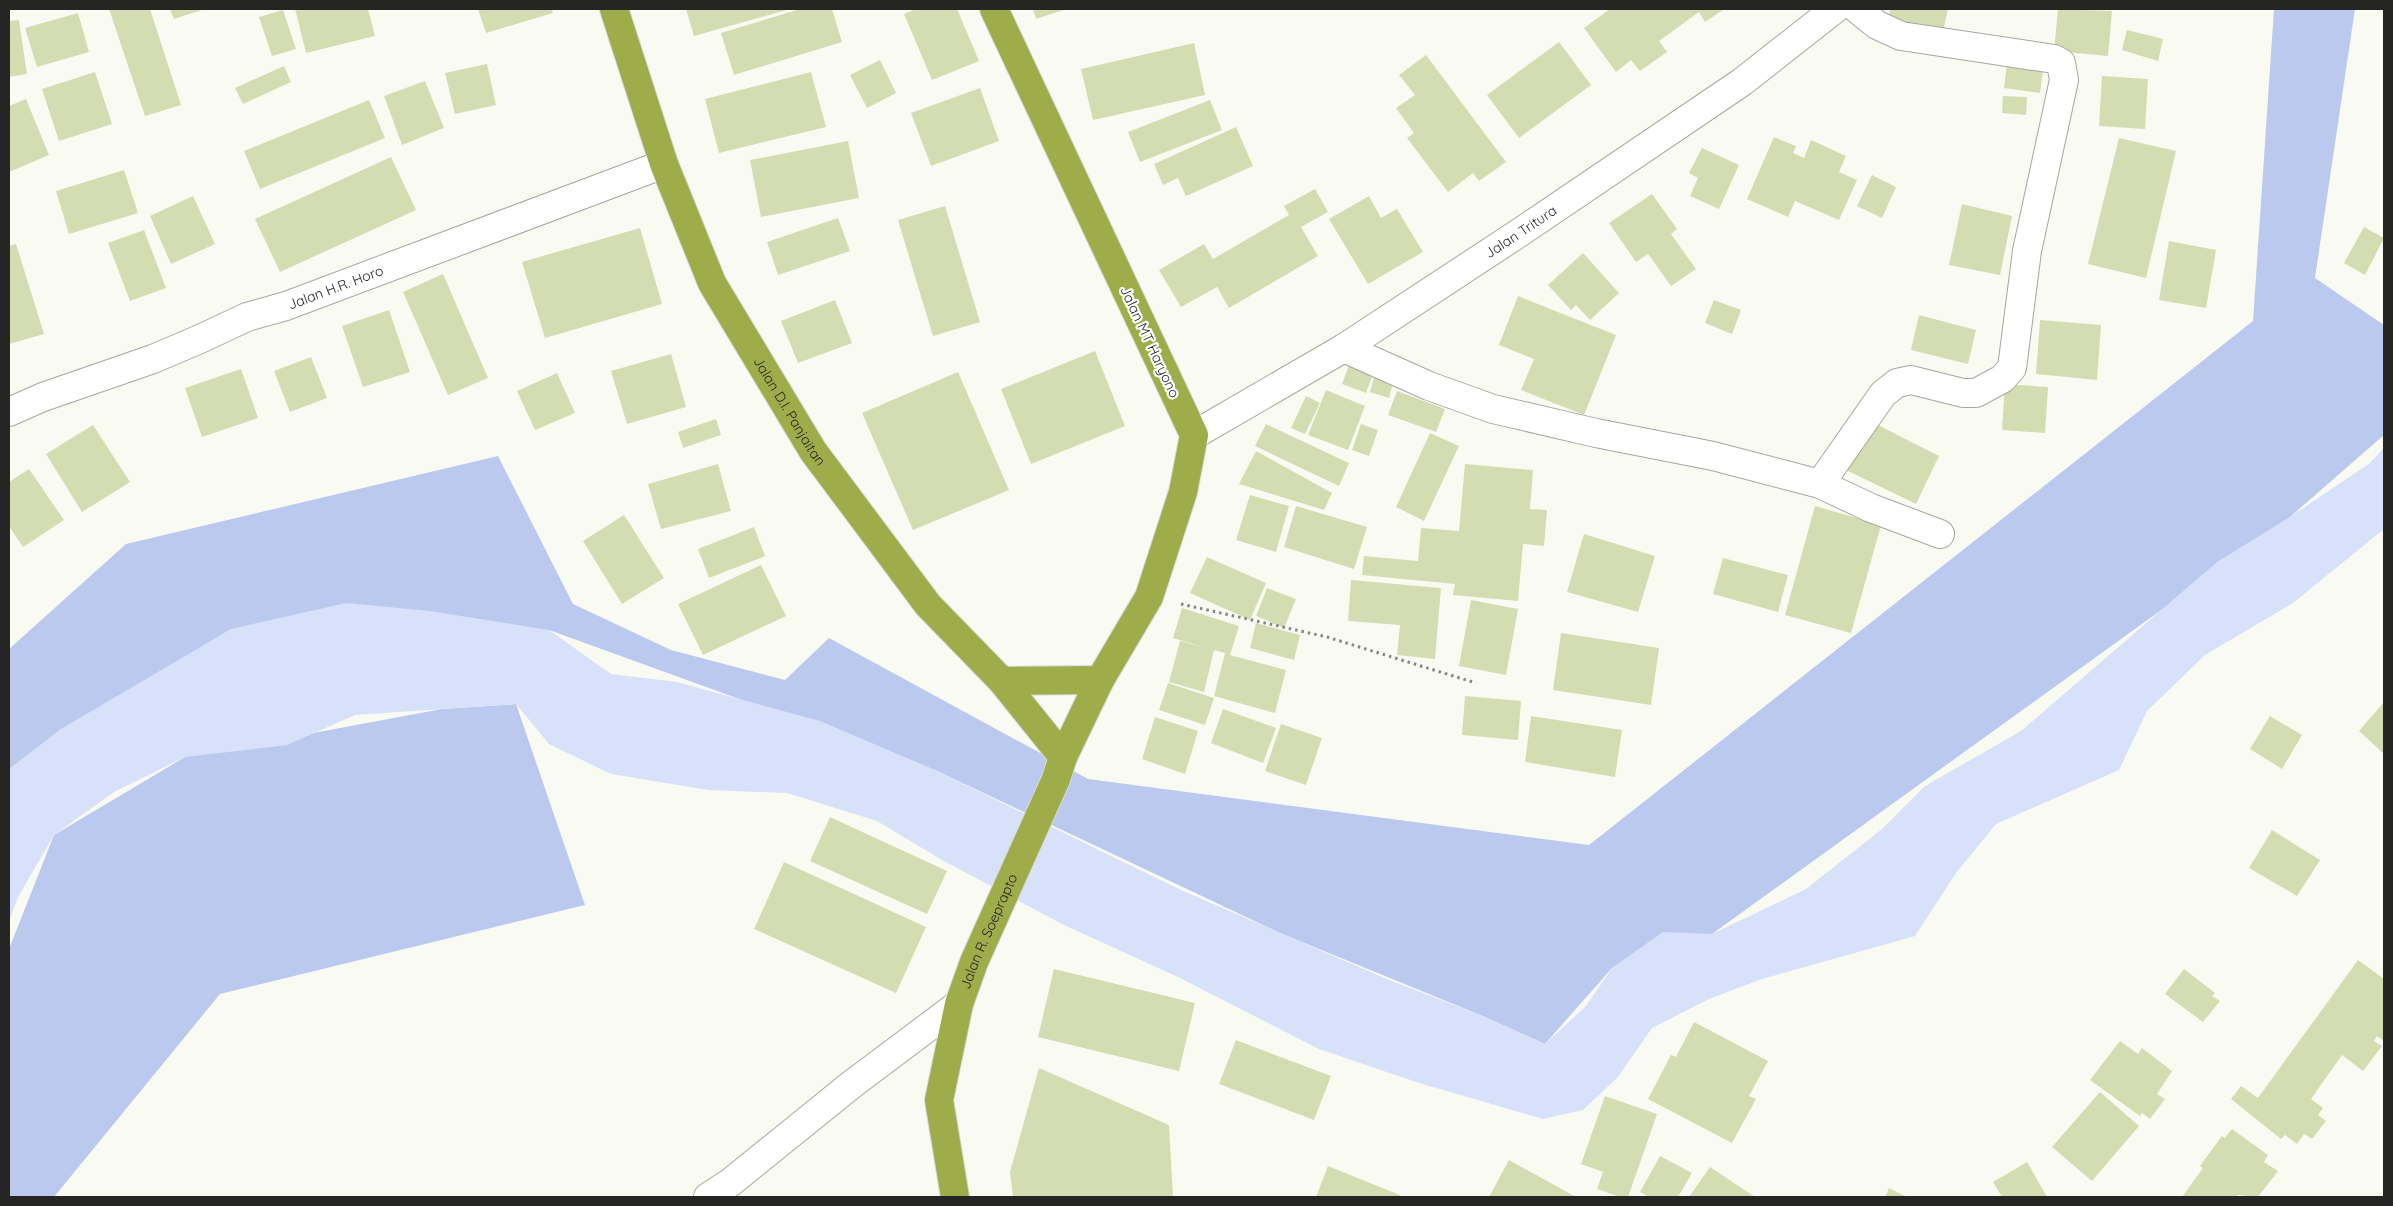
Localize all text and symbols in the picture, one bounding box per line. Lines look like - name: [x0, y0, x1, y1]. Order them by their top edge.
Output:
- street label: Jalan Tritura: [1481, 201, 1560, 262]
- street label: Jalan H.R. Horo: [285, 261, 386, 314]
- street label: Jalan MT Haryono: [1116, 283, 1184, 401]
- street label: Jalan D.I. Panjaitan: [750, 354, 830, 469]
- street label: Jalan R. Soeprapto: [956, 871, 1021, 991]

